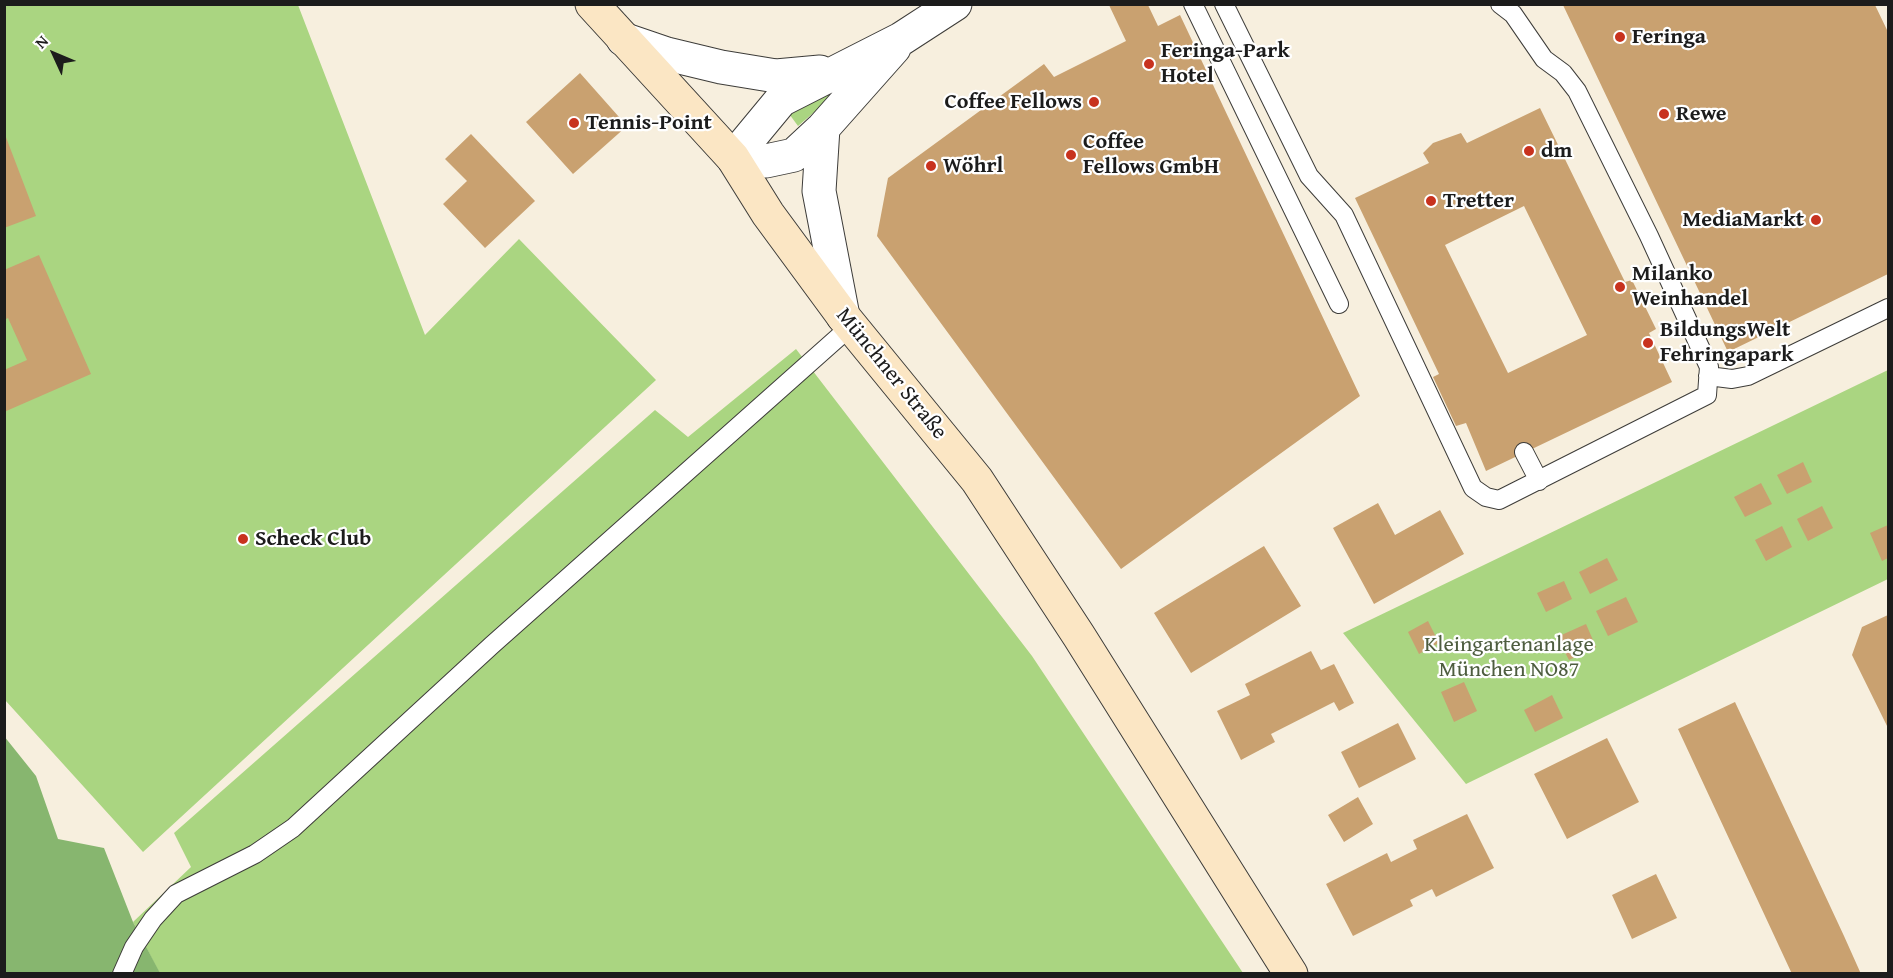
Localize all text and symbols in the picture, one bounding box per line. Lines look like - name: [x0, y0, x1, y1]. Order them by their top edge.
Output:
- north arrow: [24, 24, 84, 84]
- place label: Feringa: [1632, 24, 1706, 50]
- text: N: [29, 29, 53, 54]
- marker: Feringa: [1613, 30, 1627, 44]
- place label: Feringa-Park Hotel: [1161, 38, 1290, 90]
- marker: Feringa-Park Hotel: [1142, 57, 1156, 71]
- place label: Coffee Fellows: [944, 89, 1082, 115]
- marker: Coffee Fellows: [1087, 95, 1101, 109]
- place label: Rewe: [1676, 101, 1727, 127]
- marker: Rewe: [1657, 107, 1671, 121]
- place label: Tennis-Point: [586, 110, 712, 136]
- marker: Tennis-Point: [567, 116, 581, 130]
- place label: Coffee Fellows GmbH: [1083, 129, 1219, 180]
- place label: dm: [1541, 138, 1572, 164]
- marker: dm: [1522, 144, 1536, 158]
- marker: Coffee Fellows GmbH: [1064, 148, 1078, 162]
- place label: Wöhrl: [943, 153, 1003, 179]
- marker: Wöhrl: [924, 159, 938, 173]
- place label: Tretter: [1443, 188, 1514, 214]
- marker: Tretter: [1424, 194, 1438, 208]
- place label: MediaMarkt: [1682, 207, 1804, 233]
- marker: MediaMarkt: [1809, 213, 1823, 227]
- place label: Milanko Weinhandel: [1632, 261, 1748, 312]
- marker: Milanko Weinhandel: [1613, 280, 1627, 294]
- street label: Münchner Straße: [830, 303, 952, 445]
- place label: BildungsWelt Fehringapark: [1660, 317, 1794, 368]
- marker: BildungsWelt Fehringapark: [1641, 336, 1655, 350]
- place label: Scheck Club: [255, 526, 371, 552]
- marker: Scheck Club: [236, 532, 250, 546]
- park label: Kleingartenanlage München NO87: [1424, 632, 1594, 684]

